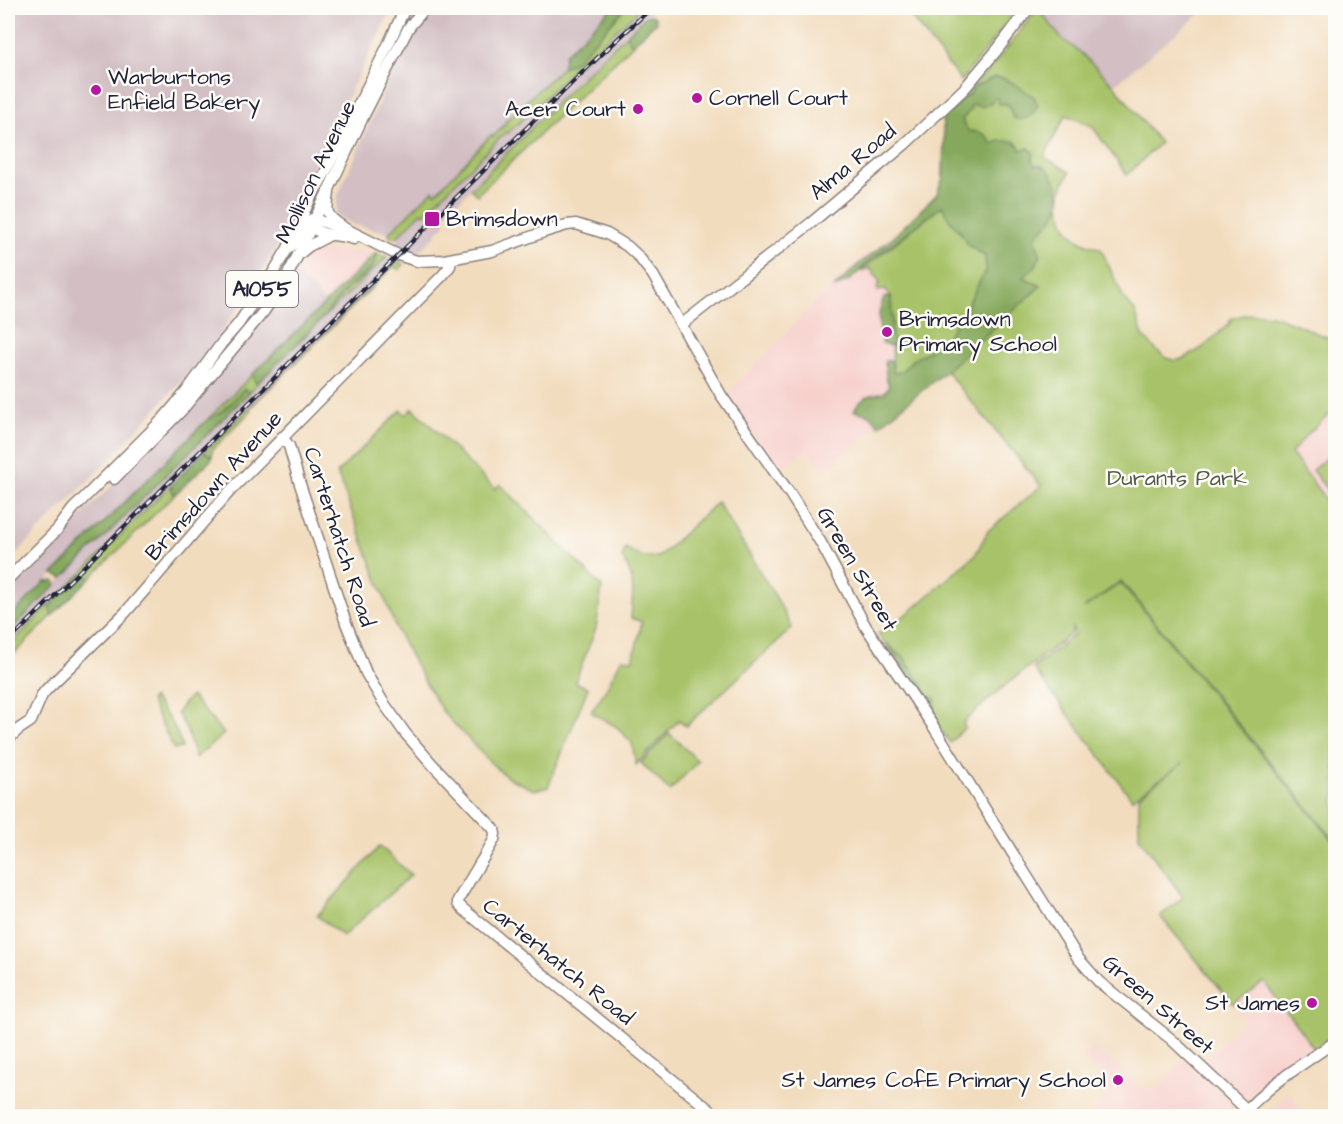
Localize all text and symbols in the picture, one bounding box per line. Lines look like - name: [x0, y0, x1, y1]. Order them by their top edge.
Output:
- place label: Warburtons Enfield Bakery: [108, 62, 260, 119]
- marker: Warburtons Enfield Bakery: [89, 83, 103, 97]
- place label: Cornell Court: [709, 83, 848, 114]
- marker: Cornell Court: [690, 91, 704, 105]
- place label: Acer Court: [505, 94, 626, 125]
- street label: Mollison Avenue: [268, 95, 364, 249]
- marker: Acer Court: [631, 102, 645, 116]
- street label: Alma Road: [803, 116, 903, 208]
- place label: Brimsdown: [446, 204, 558, 235]
- marker: Brimsdown: [423, 210, 441, 228]
- road number: A1055: [226, 271, 298, 307]
- place label: Brimsdown Primary School: [899, 304, 1057, 361]
- marker: Brimsdown Primary School: [880, 325, 894, 339]
- street label: Brimsdown Avenue: [138, 404, 290, 568]
- street label: Carterhatch Road: [295, 443, 383, 631]
- park label: Durants Park: [1107, 463, 1247, 494]
- street label: Green Street: [809, 501, 905, 637]
- street label: Carterhatch Road: [476, 891, 640, 1033]
- street label: Green Street: [1095, 948, 1221, 1062]
- place label: St James: [1205, 988, 1300, 1019]
- marker: St James: [1305, 996, 1319, 1010]
- place label: St James CofE Primary School: [782, 1065, 1106, 1097]
- marker: St James CofE Primary School: [1111, 1073, 1125, 1087]

